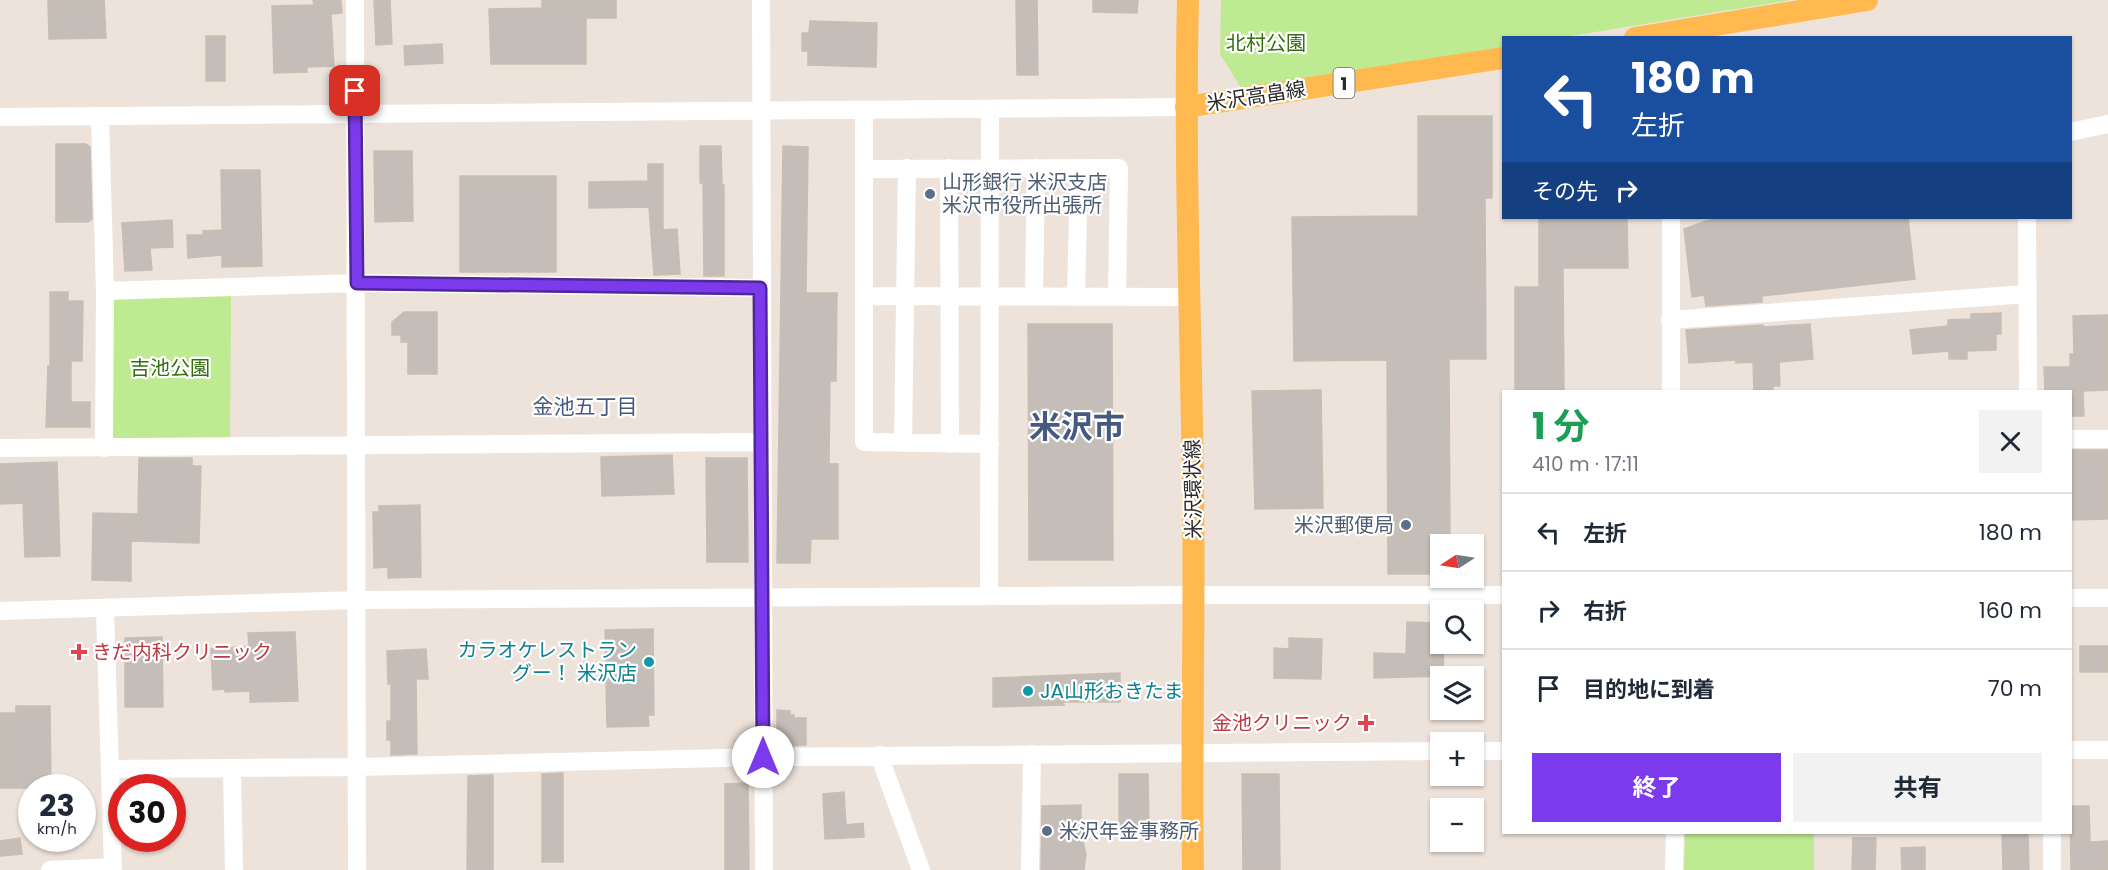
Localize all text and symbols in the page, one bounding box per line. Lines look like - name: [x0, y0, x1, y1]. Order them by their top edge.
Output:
- park label: 北村公園: [1226, 29, 1306, 57]
- text: 180 m: [1631, 49, 1755, 108]
- icon: left: [1532, 60, 1610, 138]
- pin: [329, 65, 380, 116]
- road number: 1: [1334, 68, 1354, 98]
- icon: arrive: [338, 74, 371, 107]
- street label: 米沢高畠線: [1204, 74, 1308, 118]
- text: 左折: [1631, 107, 1685, 144]
- place label: 山形銀行 米沢支店 米沢市役所出張所: [942, 168, 1107, 219]
- icon: right: [1610, 174, 1643, 207]
- text: その先: [1532, 176, 1598, 207]
- marker: 山形銀行 米沢支店 米沢市役所出張所: [923, 187, 937, 201]
- park label: 吉池公園: [130, 354, 210, 382]
- district label: 金池五丁目: [533, 392, 638, 421]
- text: 1 分: [1532, 401, 1589, 452]
- district label: 米沢市: [1029, 404, 1125, 449]
- button: close: [1979, 410, 2042, 473]
- street label: 米沢環状線: [1178, 439, 1208, 539]
- text: 410 m · 17:11: [1532, 450, 1639, 478]
- place label: 米沢郵便局: [1294, 511, 1394, 539]
- icon: left: [1532, 516, 1565, 549]
- text: 180 m: [1979, 517, 2042, 548]
- marker: 米沢郵便局: [1399, 518, 1413, 532]
- text: 左折: [1583, 518, 1627, 549]
- north arrow: [1430, 534, 1484, 588]
- map controls: [1430, 534, 1484, 852]
- icon: right: [1532, 594, 1565, 627]
- text: 160 m: [1979, 595, 2042, 626]
- text: 右折: [1583, 596, 1627, 627]
- button: search: [1430, 600, 1484, 654]
- place label: カラオケレストラン グー！ 米沢店: [457, 636, 637, 687]
- place label: きだ内科クリニック: [92, 638, 272, 666]
- marker: きだ内科クリニック: [70, 643, 88, 661]
- marker: カラオケレストラン グー！ 米沢店: [642, 655, 656, 669]
- button: layers: [1430, 666, 1484, 720]
- icon: arrive: [1532, 672, 1565, 705]
- text: 70 m: [1988, 673, 2042, 704]
- text: 目的地に到着: [1583, 674, 1715, 705]
- place label: JA山形おきたま: [1040, 677, 1183, 705]
- marker: JA山形おきたま: [1021, 684, 1035, 698]
- place label: 金池クリニック: [1212, 709, 1352, 737]
- marker: 金池クリニック: [1357, 714, 1375, 732]
- position arrow: [731, 725, 795, 789]
- button: +: [1430, 732, 1484, 786]
- button: 終了: [1532, 753, 1781, 822]
- button: 共有: [1793, 753, 2042, 822]
- speed limit sign: 30: [108, 774, 186, 852]
- text: 23: [39, 784, 75, 827]
- button: −: [1430, 798, 1484, 852]
- place label: 米沢年金事務所: [1059, 817, 1199, 845]
- text: km/h: [37, 818, 77, 839]
- marker: 米沢年金事務所: [1040, 824, 1054, 838]

